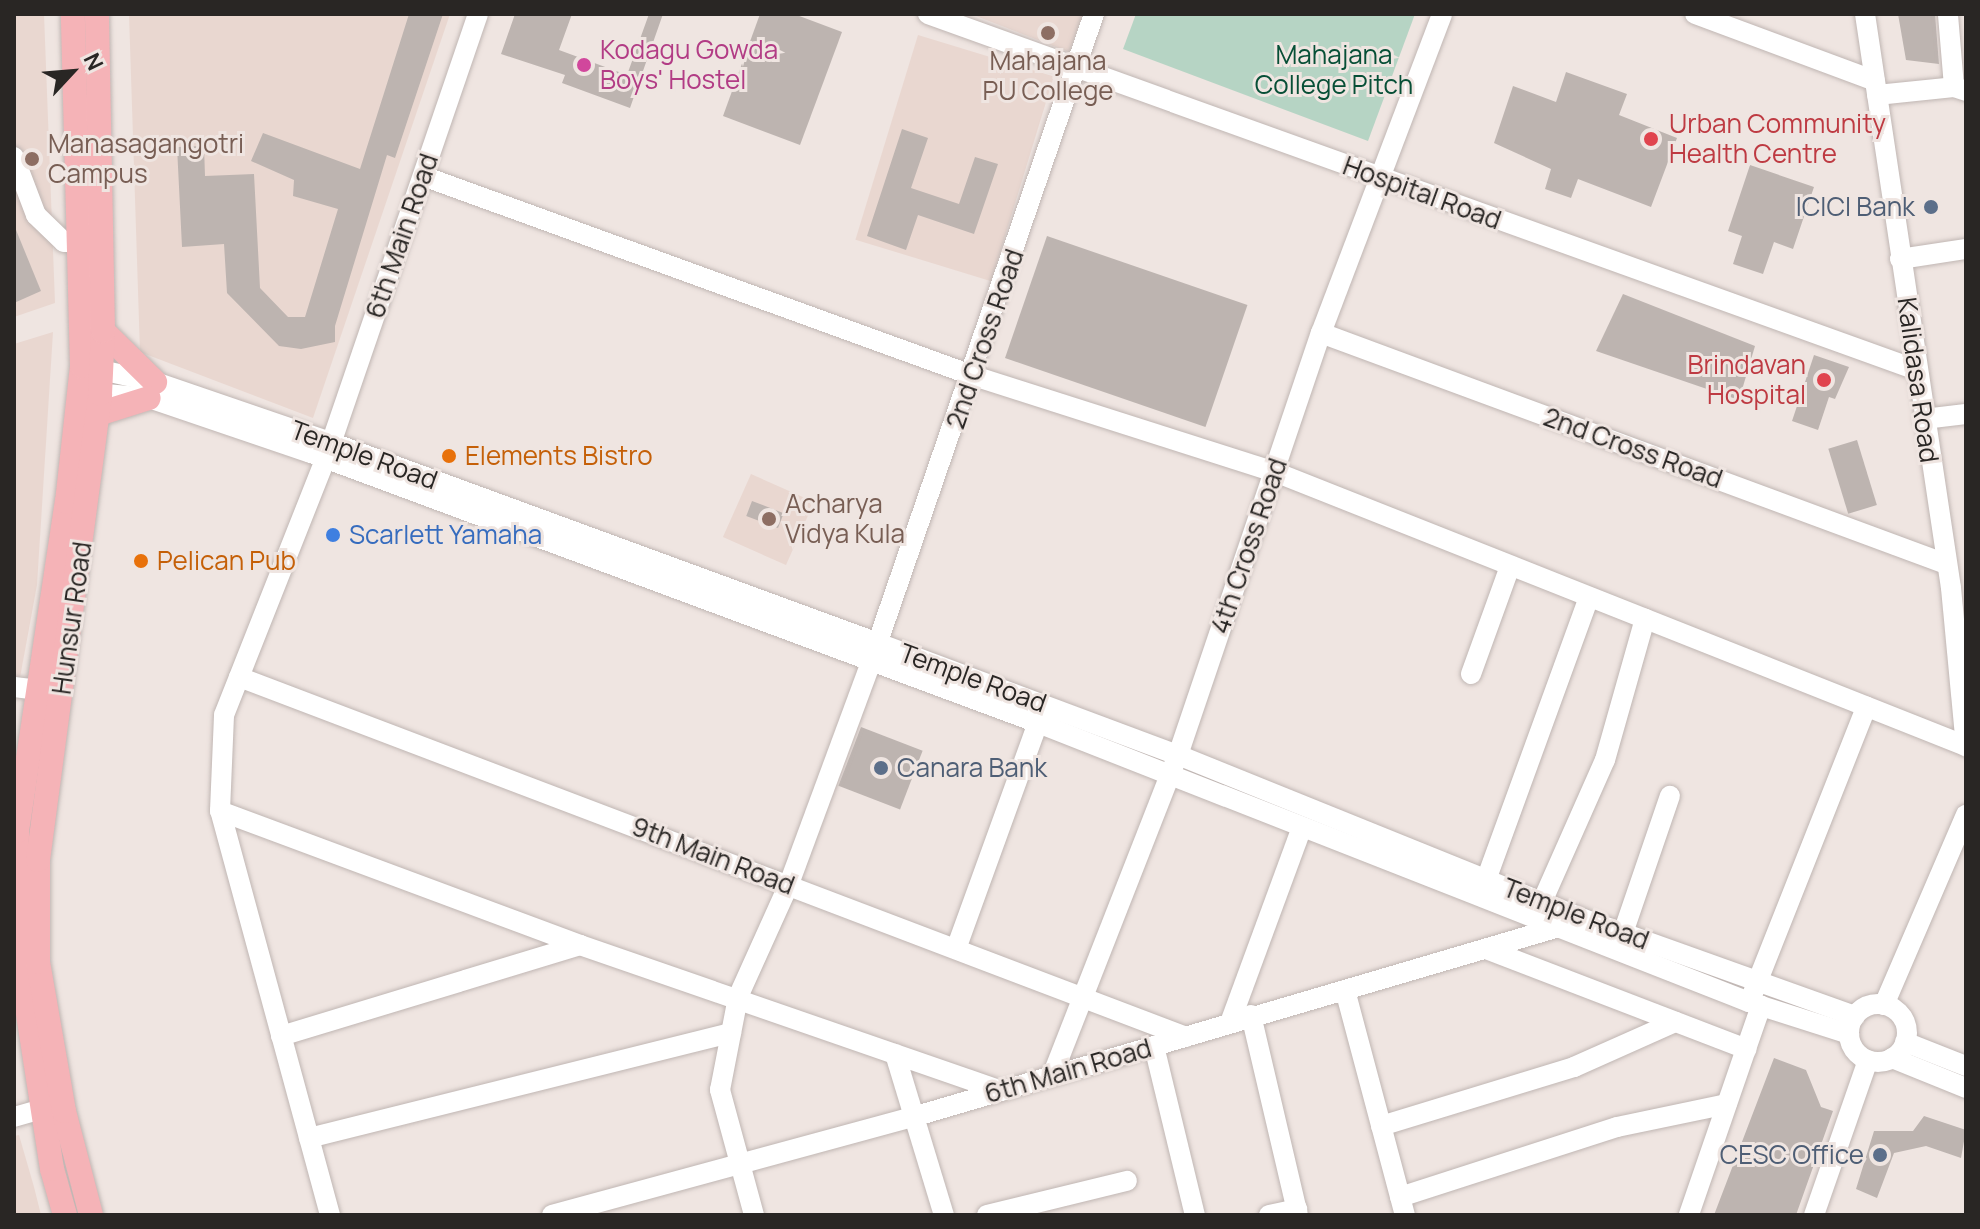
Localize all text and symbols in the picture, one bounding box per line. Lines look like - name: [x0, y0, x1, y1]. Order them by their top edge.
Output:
- marker: Mahajana PU College: [1039, 24, 1057, 42]
- north arrow: [32, 32, 112, 112]
- place label: Kodagu Gowda Boys' Hostel: [600, 34, 778, 96]
- park label: Mahajana College Pitch: [1255, 39, 1413, 100]
- place label: Mahajana PU College: [982, 45, 1114, 106]
- text: N: [77, 48, 111, 75]
- marker: Kodagu Gowda Boys' Hostel: [575, 56, 593, 74]
- place label: Urban Community Health Centre: [1669, 108, 1886, 170]
- place label: Manasagangotri Campus: [48, 128, 244, 190]
- marker: Urban Community Health Centre: [1640, 128, 1662, 150]
- marker: Manasagangotri Campus: [23, 150, 41, 168]
- street label: 6th Main Road: [359, 150, 445, 322]
- street label: Hospital Road: [1339, 150, 1505, 236]
- place label: ICICI Bank: [1796, 191, 1915, 223]
- marker: ICICI Bank: [1922, 198, 1940, 216]
- street label: 2nd Cross Road: [940, 245, 1030, 433]
- street label: Kalidasa Road: [1891, 295, 1945, 465]
- place label: Brindavan Hospital: [1688, 349, 1806, 410]
- marker: Brindavan Hospital: [1813, 369, 1835, 391]
- street label: 2nd Cross Road: [1539, 401, 1727, 495]
- street label: Temple Road: [286, 414, 442, 496]
- place label: Elements Bistro: [465, 440, 653, 472]
- marker: Elements Bistro: [440, 447, 458, 465]
- street label: 4th Cross Road: [1204, 454, 1294, 638]
- place label: Acharya Vidya Kula: [785, 488, 905, 550]
- marker: Acharya Vidya Kula: [760, 510, 778, 528]
- place label: Scarlett Yamaha: [349, 519, 542, 551]
- marker: Scarlett Yamaha: [324, 526, 342, 544]
- street label: Hunsur Road: [46, 540, 98, 696]
- place label: Pelican Pub: [157, 545, 296, 577]
- marker: Pelican Pub: [132, 552, 150, 570]
- street label: Temple Road: [895, 637, 1051, 719]
- place label: Canara Bank: [897, 752, 1047, 784]
- marker: Canara Bank: [872, 759, 890, 777]
- street label: 9th Main Road: [627, 811, 799, 901]
- street label: Temple Road: [1499, 872, 1653, 956]
- street label: 6th Main Road: [981, 1032, 1155, 1110]
- place label: CESC Office: [1720, 1139, 1864, 1171]
- marker: CESC Office: [1871, 1146, 1889, 1164]

